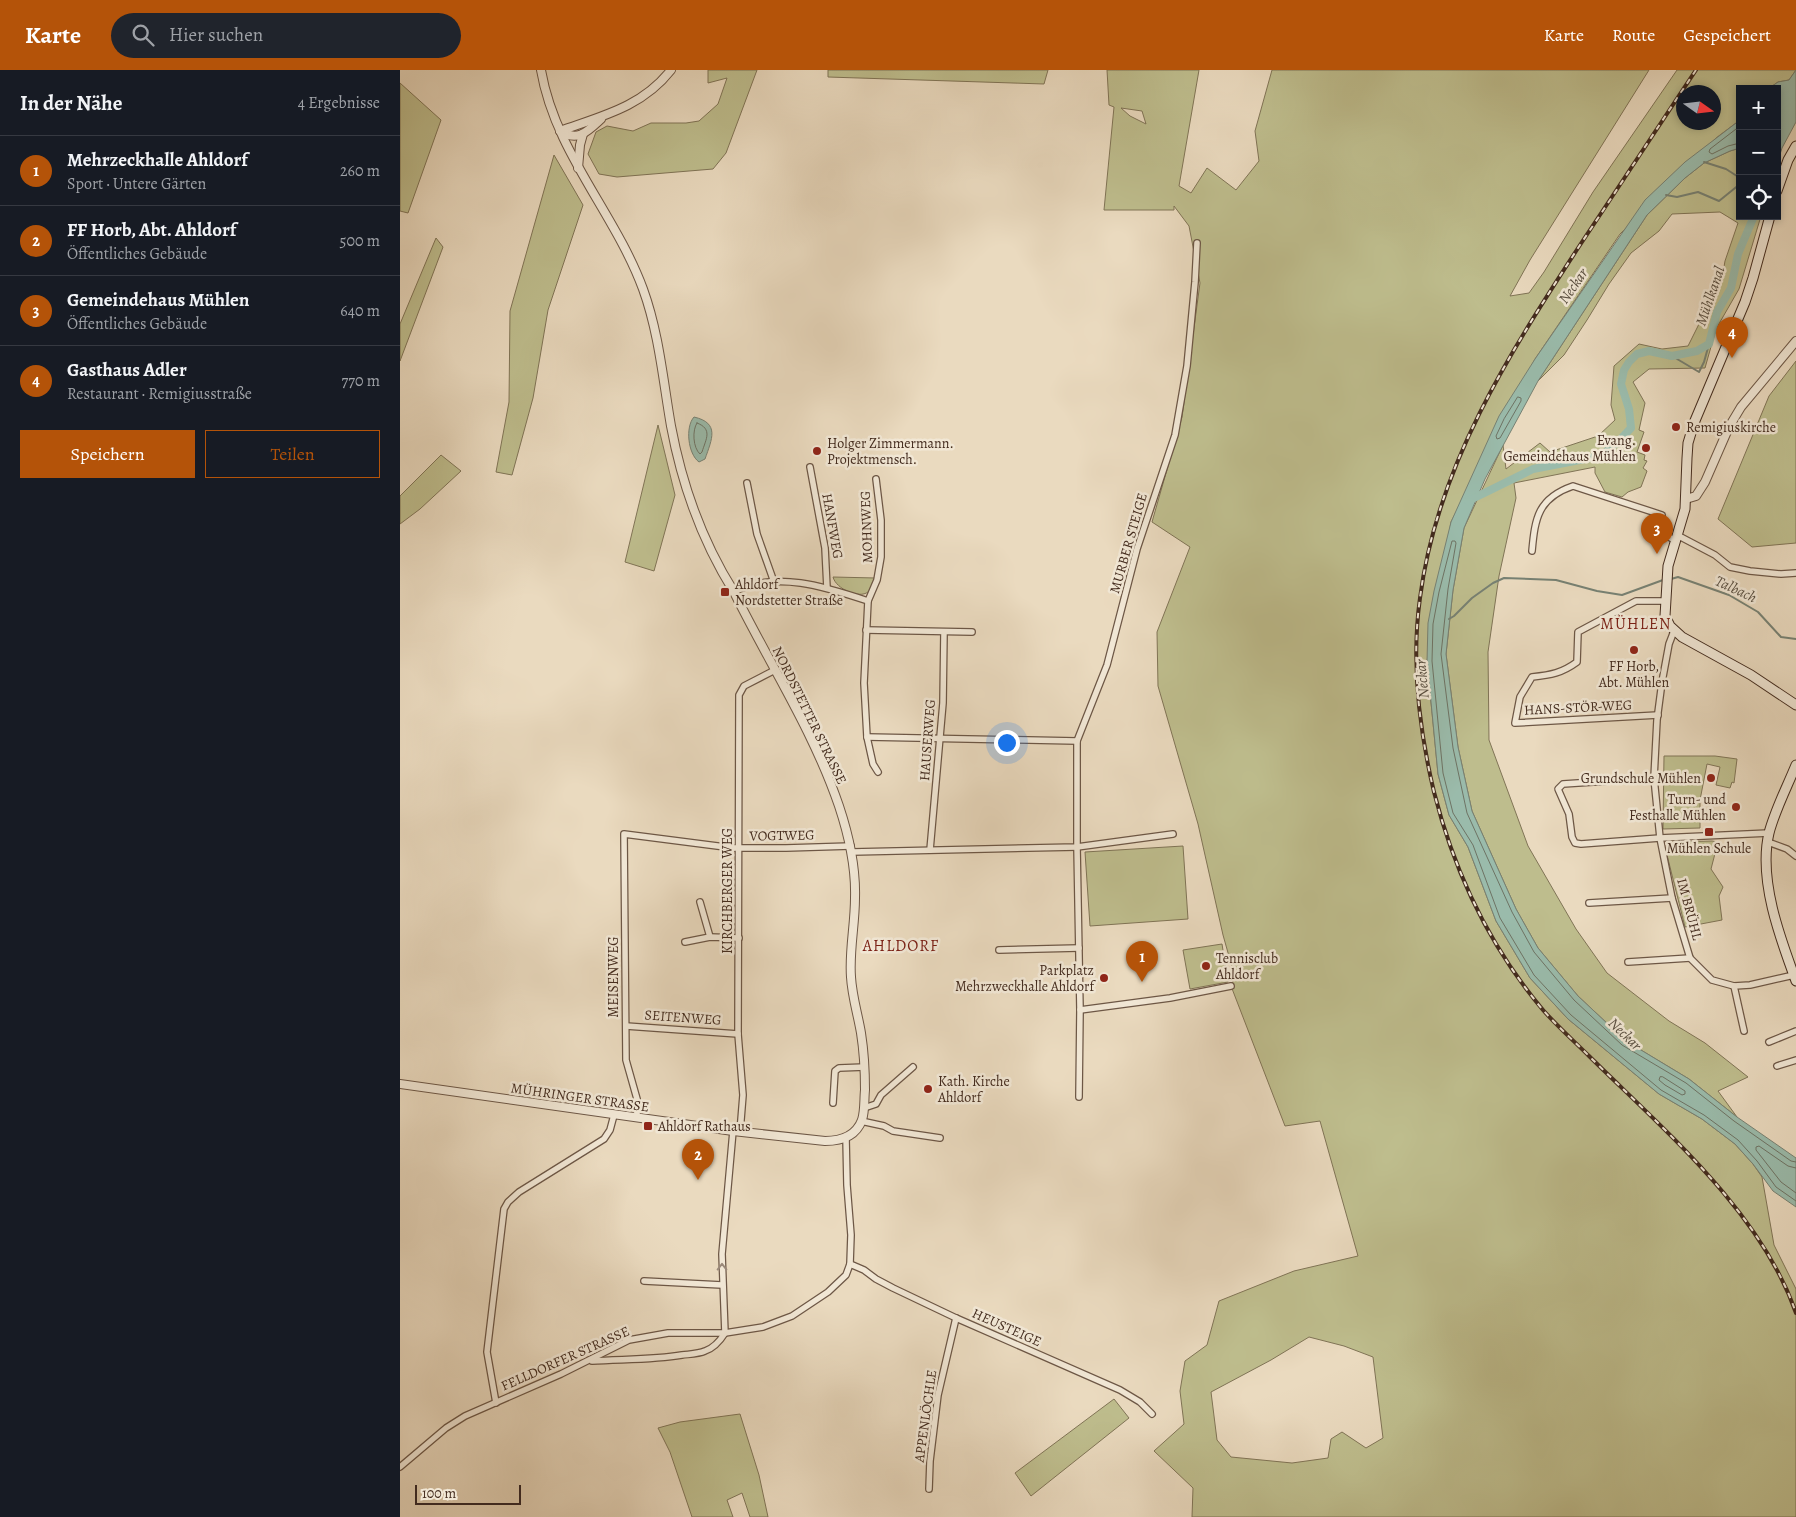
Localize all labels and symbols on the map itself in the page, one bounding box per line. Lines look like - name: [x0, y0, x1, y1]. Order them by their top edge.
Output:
- north arrow: [1676, 85, 1721, 130]
- water label: Mühlkanal: [1690, 263, 1730, 328]
- water label: Neckar: [1554, 264, 1593, 308]
- pin: 4: [1716, 317, 1748, 358]
- place label: Remigiuskirche: [1686, 418, 1776, 437]
- marker: Remigiuskirche: [1670, 421, 1682, 433]
- place label: Evang. Gemeindehaus Mühlen: [1503, 431, 1636, 466]
- place label: Holger Zimmermann. Projektmensch.: [827, 434, 954, 469]
- marker: Evang. Gemeindehaus Mühlen: [1640, 442, 1652, 454]
- marker: Holger Zimmermann. Projektmensch.: [811, 445, 823, 457]
- street label: MOHNWEG: [856, 490, 877, 564]
- street label: MURBER STEIGE: [1105, 491, 1152, 596]
- street label: HANFWEG: [817, 492, 848, 560]
- pin: 3: [1641, 513, 1673, 554]
- water label: Talbach: [1712, 571, 1760, 607]
- place label: Ahldorf Nordstetter Straße: [734, 575, 843, 610]
- marker: Ahldorf Nordstetter Straße: [719, 586, 731, 598]
- district label: MÜHLEN: [1600, 613, 1672, 635]
- street label: NORDSTETTER STRASSE: [768, 643, 851, 787]
- marker: FF Horb, Abt. Mühlen: [1628, 644, 1640, 656]
- place label: FF Horb, Abt. Mühlen: [1598, 657, 1670, 692]
- water label: Neckar: [1410, 658, 1434, 699]
- street label: HANS-STÖR-WEG: [1524, 695, 1633, 720]
- street label: HAUSERWEG: [915, 698, 940, 782]
- your location: [994, 730, 1020, 756]
- place label: Grundschule Mühlen: [1581, 769, 1701, 788]
- marker: Grundschule Mühlen: [1705, 772, 1717, 784]
- place label: Turn- und Festhalle Mühlen: [1629, 790, 1726, 825]
- marker: Turn- und Festhalle Mühlen: [1730, 801, 1742, 813]
- street label: VOGTWEG: [748, 825, 815, 846]
- marker: Mühlen Schule: [1703, 826, 1715, 838]
- street label: KIRCHBERGER WEG: [718, 828, 737, 954]
- place label: Mühlen Schule: [1667, 839, 1751, 858]
- street label: IM BRÜHL: [1672, 876, 1707, 943]
- district label: AHLDORF: [862, 935, 939, 957]
- street label: MEISENWEG: [604, 936, 623, 1018]
- pin: 1: [1126, 941, 1158, 982]
- place label: Tennisclub Ahldorf: [1215, 949, 1278, 984]
- marker: Tennisclub Ahldorf: [1200, 960, 1212, 972]
- place label: Parkplatz Mehrzweckhalle Ahldorf: [955, 961, 1096, 996]
- marker: Parkplatz Mehrzweckhalle Ahldorf: [1098, 972, 1110, 984]
- street label: SEITENWEG: [644, 1005, 722, 1030]
- water label: Neckar: [1604, 1013, 1647, 1055]
- place label: Kath. Kirche Ahldorf: [937, 1072, 1010, 1107]
- street label: MÜHRINGER STRASSE: [510, 1078, 650, 1117]
- marker: Kath. Kirche Ahldorf: [922, 1083, 934, 1095]
- place label: Ahldorf Rathaus: [657, 1117, 751, 1136]
- marker: Ahldorf Rathaus: [642, 1120, 654, 1132]
- pin: 2: [682, 1139, 714, 1180]
- one-way arrow: [717, 1263, 727, 1270]
- street label: HEUSTEIGE: [969, 1304, 1045, 1351]
- street label: FELLDORFER STRASSE: [498, 1322, 632, 1395]
- street label: APPENLÖCHLE: [909, 1369, 941, 1465]
- scale bar: [415, 1482, 521, 1505]

